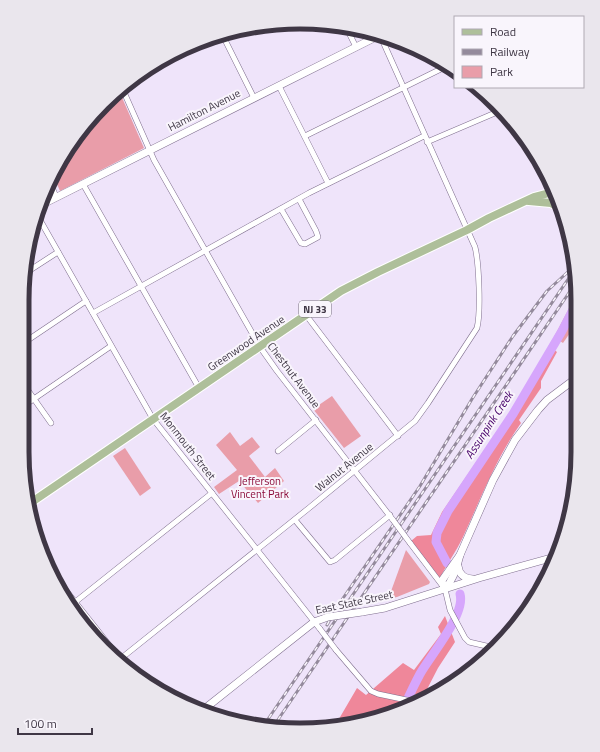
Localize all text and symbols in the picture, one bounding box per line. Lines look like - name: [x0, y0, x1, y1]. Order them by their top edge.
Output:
- legend: [454, 16, 584, 88]
- text: Road: [490, 22, 516, 41]
- text: Railway: [490, 42, 530, 61]
- text: Park: [490, 62, 513, 81]
- street label: Hamilton Avenue: [165, 85, 243, 135]
- road number: NJ 33: [299, 301, 331, 317]
- street label: Greenwood Avenue: [204, 311, 288, 375]
- street label: Chestnut Avenue: [264, 339, 324, 412]
- water label: Assunpink Creek: [460, 386, 519, 462]
- street label: Monmouth Street: [156, 409, 220, 483]
- street label: Walnut Avenue: [312, 438, 377, 495]
- park label: Jefferson Vincent Park: [231, 473, 290, 502]
- street label: East State Street: [314, 586, 394, 618]
- scale bar: [18, 710, 92, 736]
- text: 100 m: [24, 714, 57, 733]

